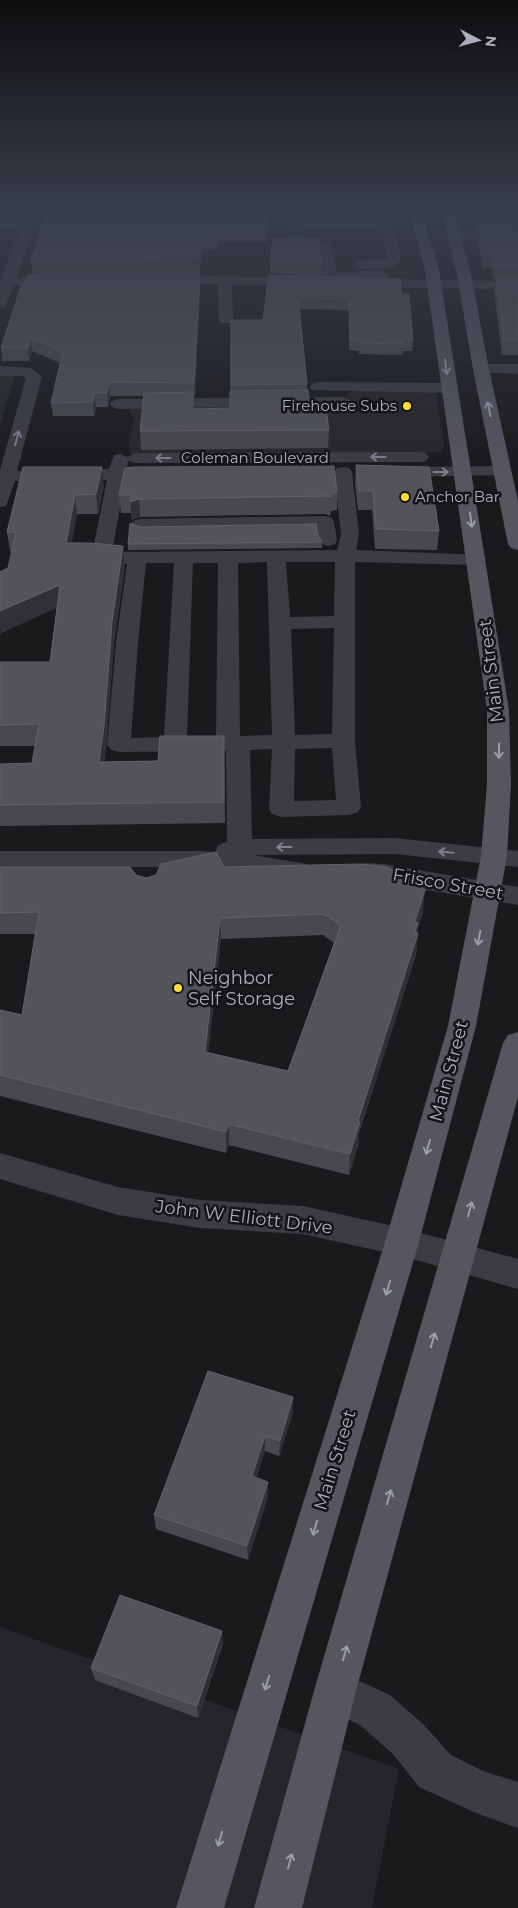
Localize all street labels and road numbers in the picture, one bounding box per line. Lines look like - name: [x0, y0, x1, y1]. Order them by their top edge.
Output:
- street label: Coleman Boulevard: [181, 448, 329, 467]
- street label: Main Street: [474, 618, 508, 724]
- street label: Frisco Street: [391, 863, 505, 905]
- street label: Main Street: [425, 1018, 473, 1124]
- street label: John W Elliott Drive: [153, 1195, 334, 1239]
- street label: Main Street: [309, 1407, 361, 1513]

